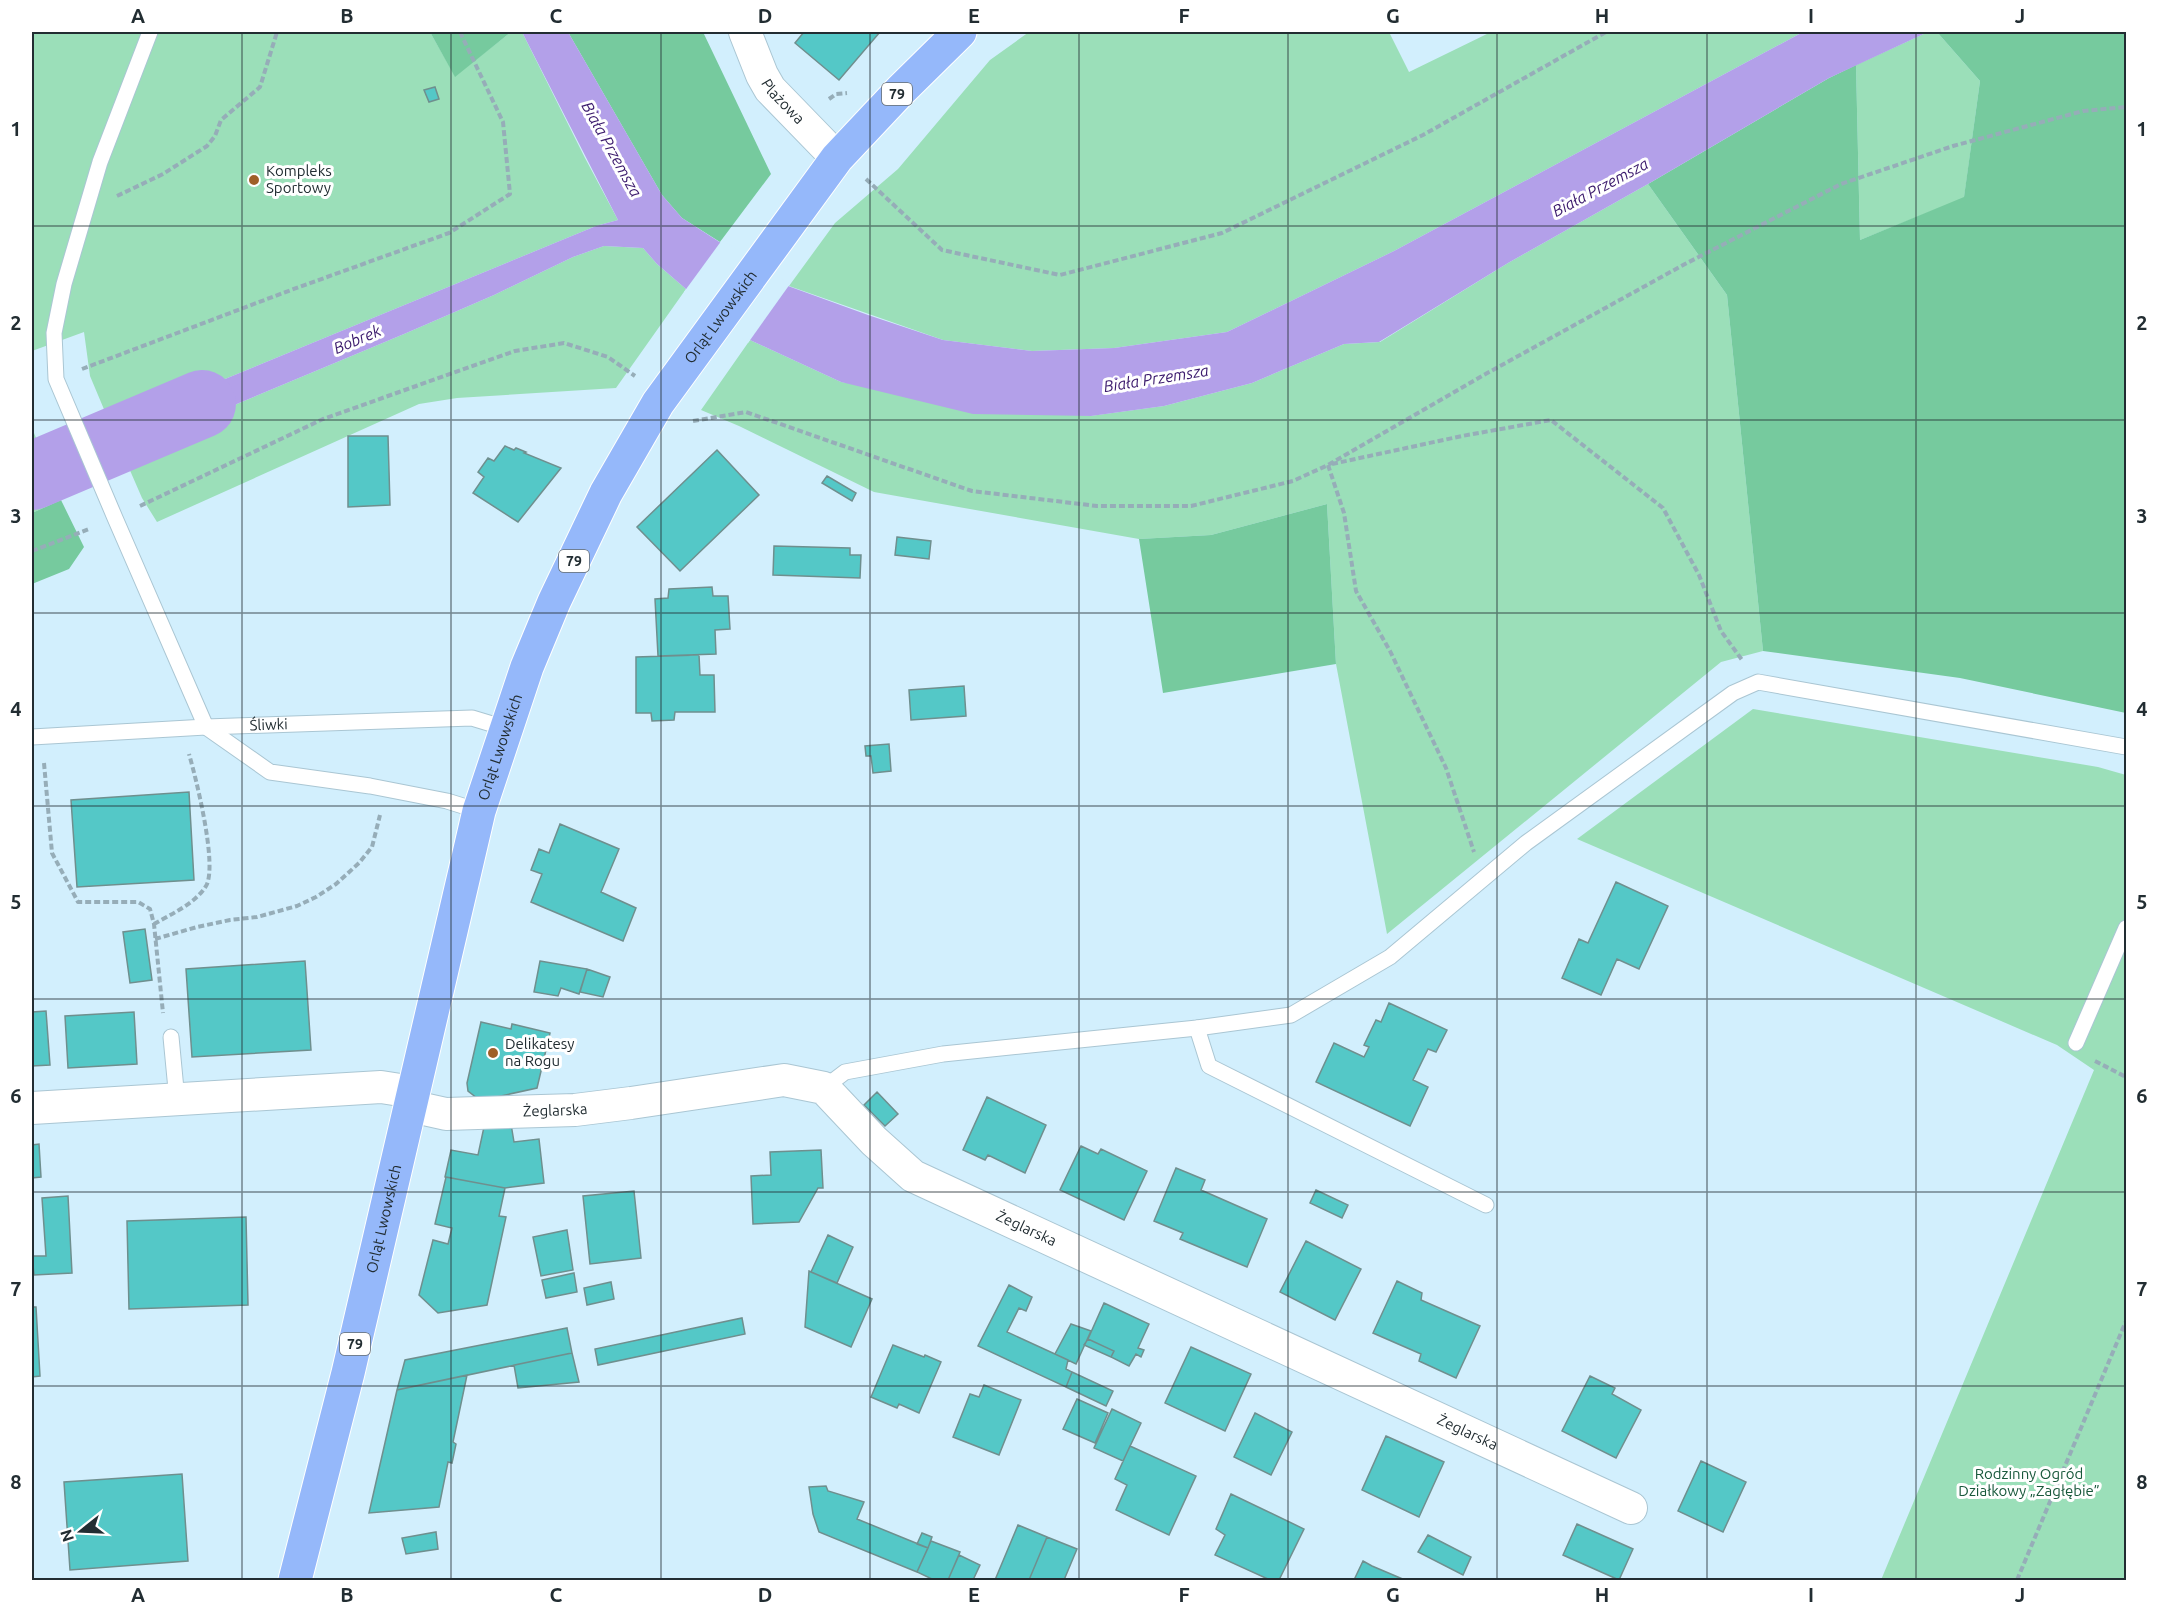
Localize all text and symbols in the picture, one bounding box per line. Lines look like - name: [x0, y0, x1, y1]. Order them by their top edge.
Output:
- text: A: [131, 4, 145, 27]
- text: B: [340, 4, 354, 27]
- text: C: [550, 4, 563, 27]
- text: D: [758, 4, 772, 27]
- text: E: [968, 4, 980, 27]
- text: F: [1178, 4, 1190, 27]
- text: G: [1386, 4, 1400, 27]
- text: H: [1595, 4, 1609, 27]
- text: I: [1808, 4, 1814, 27]
- text: J: [2015, 4, 2025, 27]
- street label: Plażowa: [758, 76, 808, 127]
- road number: 79: [882, 83, 912, 105]
- water label: Biała Przemsza: [578, 98, 646, 200]
- text: 1: [10, 117, 22, 140]
- text: 1: [2136, 117, 2148, 140]
- water label: Biała Przemsza: [1549, 154, 1651, 220]
- place label: Kompleks Sportowy: [266, 162, 332, 196]
- marker: Kompleks Sportowy: [247, 173, 261, 187]
- street label: Orląt Lwowskich: [681, 267, 760, 367]
- text: 2: [10, 311, 22, 334]
- text: 2: [2136, 311, 2148, 334]
- water label: Bobrek: [331, 321, 384, 357]
- water label: Biała Przemsza: [1102, 361, 1210, 395]
- text: 3: [10, 504, 22, 527]
- text: 3: [2136, 504, 2148, 527]
- road number: 79: [559, 550, 589, 572]
- street label: Orląt Lwowskich: [474, 692, 525, 802]
- text: 4: [10, 697, 22, 720]
- text: 4: [2136, 697, 2148, 720]
- street label: Śliwki: [249, 715, 288, 734]
- text: 5: [10, 890, 22, 913]
- text: 5: [2136, 890, 2148, 913]
- place label: Delikatesy na Rogu: [505, 1035, 575, 1069]
- marker: Delikatesy na Rogu: [486, 1046, 500, 1060]
- text: 6: [10, 1084, 22, 1107]
- text: 6: [2136, 1084, 2148, 1107]
- street label: Żeglarska: [523, 1100, 588, 1120]
- street label: Orląt Lwowskich: [363, 1163, 404, 1275]
- street label: Żeglarska: [994, 1207, 1059, 1249]
- text: 7: [10, 1277, 22, 1300]
- text: 7: [2136, 1277, 2148, 1300]
- road number: 79: [340, 1333, 370, 1355]
- street label: Żeglarska: [1435, 1411, 1501, 1453]
- park label: Rodzinny Ogród Działkowy „Zagłębie”: [1958, 1465, 2100, 1499]
- text: 8: [10, 1470, 22, 1493]
- text: 8: [2136, 1470, 2148, 1493]
- north arrow: [51, 1501, 111, 1561]
- text: N: [56, 1527, 77, 1544]
- text: A: [131, 1583, 145, 1606]
- text: B: [340, 1583, 354, 1606]
- text: C: [550, 1583, 563, 1606]
- text: D: [758, 1583, 772, 1606]
- text: E: [968, 1583, 980, 1606]
- text: F: [1178, 1583, 1190, 1606]
- text: G: [1386, 1583, 1400, 1606]
- text: H: [1595, 1583, 1609, 1606]
- text: I: [1808, 1583, 1814, 1606]
- text: J: [2015, 1583, 2025, 1606]

